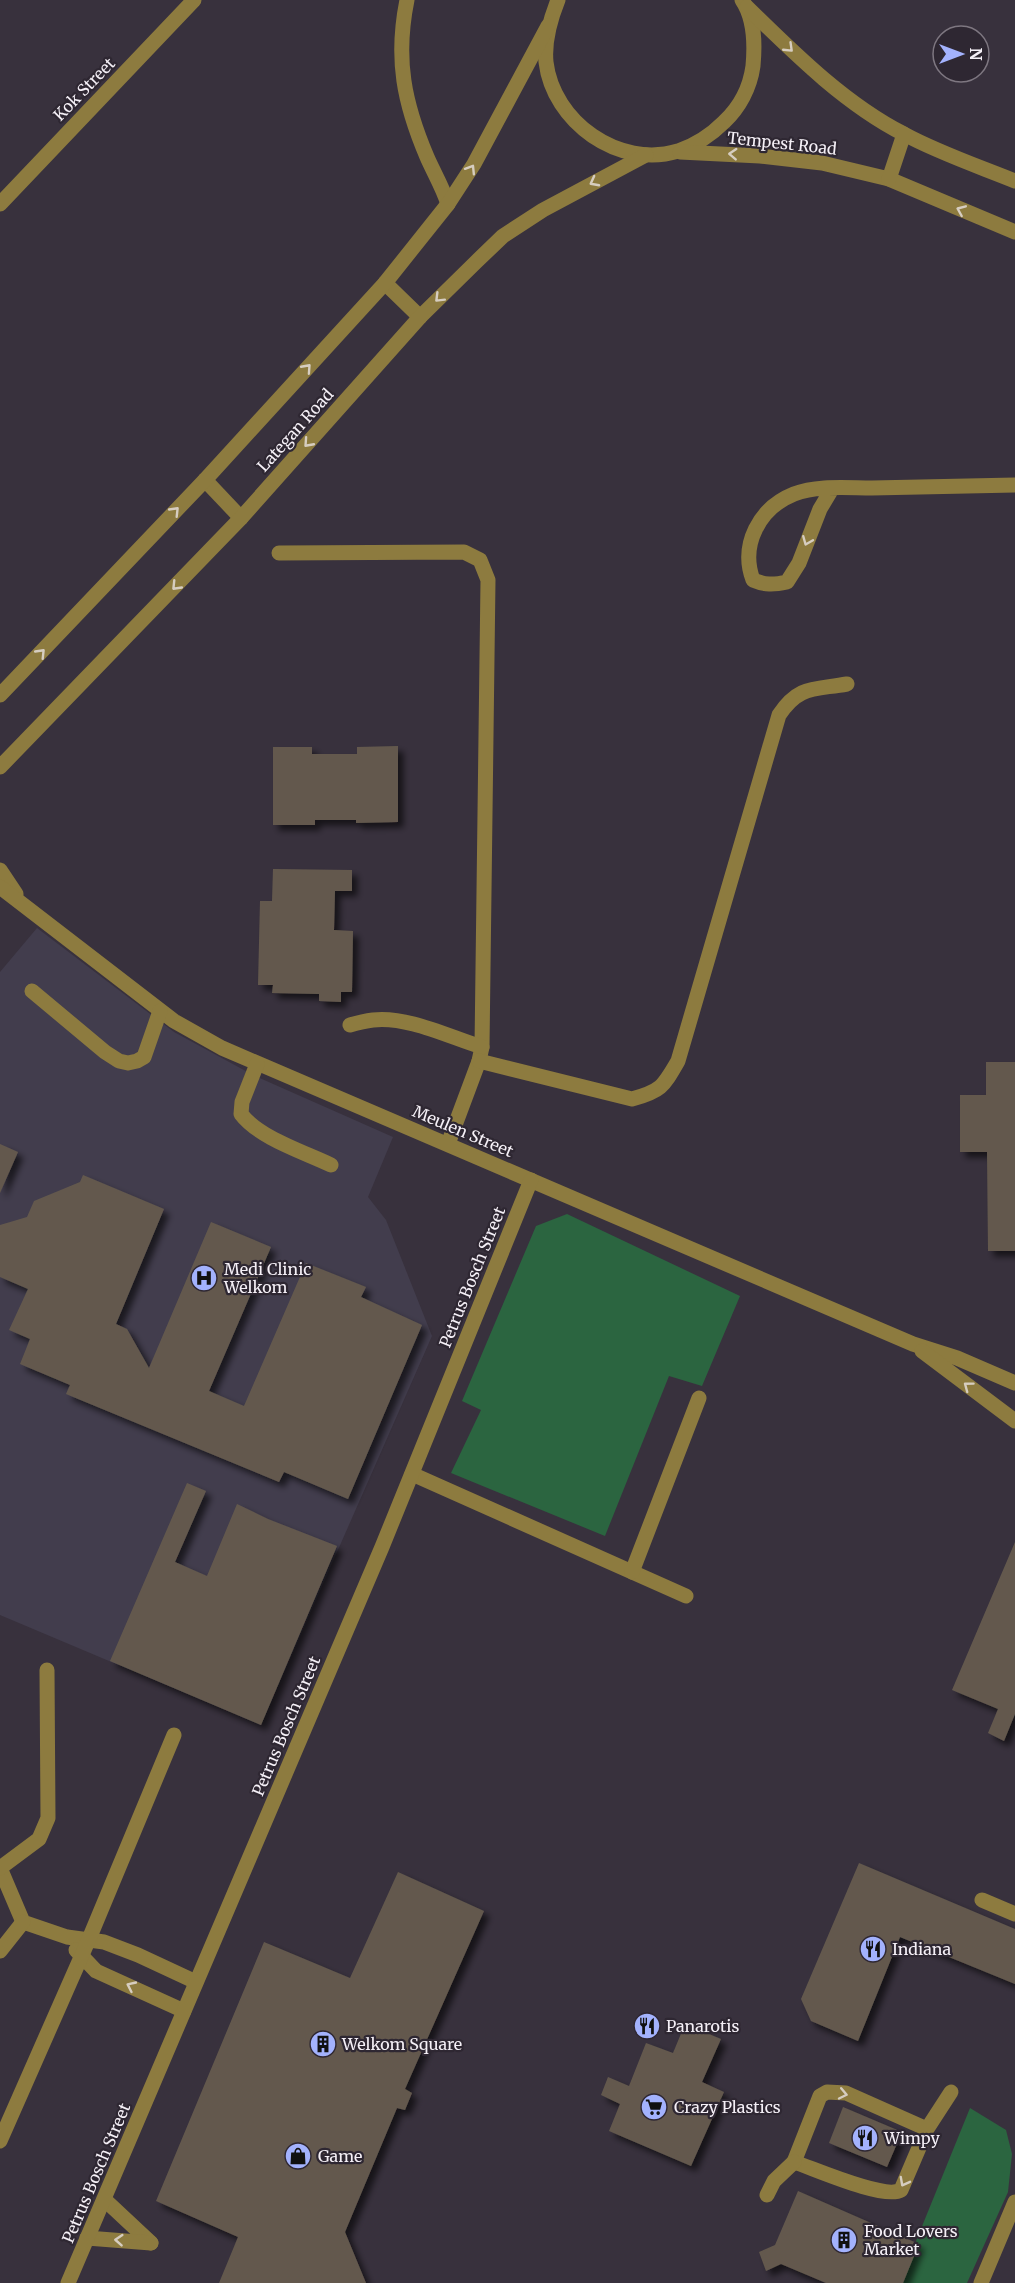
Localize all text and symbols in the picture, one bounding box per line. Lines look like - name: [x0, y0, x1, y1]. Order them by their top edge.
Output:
- north arrow: [931, 24, 991, 84]
- one-way arrow: [781, 40, 792, 51]
- text: N: [966, 48, 986, 61]
- street label: Kok Street: [49, 53, 120, 125]
- street label: Tempest Road: [726, 127, 838, 159]
- one-way arrow: [728, 148, 737, 161]
- one-way arrow: [463, 165, 475, 175]
- one-way arrow: [590, 175, 600, 186]
- one-way arrow: [956, 205, 967, 217]
- one-way arrow: [436, 291, 447, 302]
- one-way arrow: [300, 364, 311, 375]
- street label: Lategan Road: [253, 384, 338, 476]
- one-way arrow: [304, 436, 315, 447]
- one-way arrow: [168, 508, 179, 518]
- one-way arrow: [802, 535, 814, 546]
- one-way arrow: [172, 578, 183, 589]
- one-way arrow: [33, 649, 44, 660]
- street label: Meulen Street: [410, 1101, 517, 1162]
- street label: Petrus Bosch Street: [435, 1203, 510, 1350]
- place label: Medi Clinic Welkom: [223, 1259, 311, 1297]
- hospital icon: Medi Clinic Welkom: [189, 1263, 219, 1293]
- one-way arrow: [963, 1383, 974, 1394]
- street label: Petrus Bosch Street: [248, 1652, 325, 1799]
- restaurant icon: Indiana: [858, 1934, 888, 1964]
- place label: Indiana: [892, 1939, 951, 1959]
- one-way arrow: [127, 1982, 138, 1994]
- restaurant icon: Panarotis: [632, 2011, 662, 2041]
- place label: Panarotis: [666, 2016, 739, 2036]
- building icon: Welkom Square: [308, 2029, 338, 2059]
- place label: Welkom Square: [341, 2034, 462, 2054]
- one-way arrow: [838, 2087, 848, 2100]
- supermarket icon: Crazy Plastics: [639, 2092, 669, 2122]
- place label: Crazy Plastics: [674, 2097, 781, 2117]
- street label: Petrus Bosch Street: [58, 2099, 135, 2246]
- restaurant icon: Wimpy: [850, 2123, 880, 2153]
- place label: Wimpy: [883, 2128, 940, 2148]
- shop icon: Game: [283, 2141, 313, 2171]
- place label: Game: [318, 2146, 362, 2166]
- one-way arrow: [899, 2176, 911, 2187]
- place label: Food Lovers Market: [864, 2221, 958, 2259]
- building icon: Food Lovers Market: [829, 2225, 859, 2255]
- one-way arrow: [114, 2234, 123, 2247]

